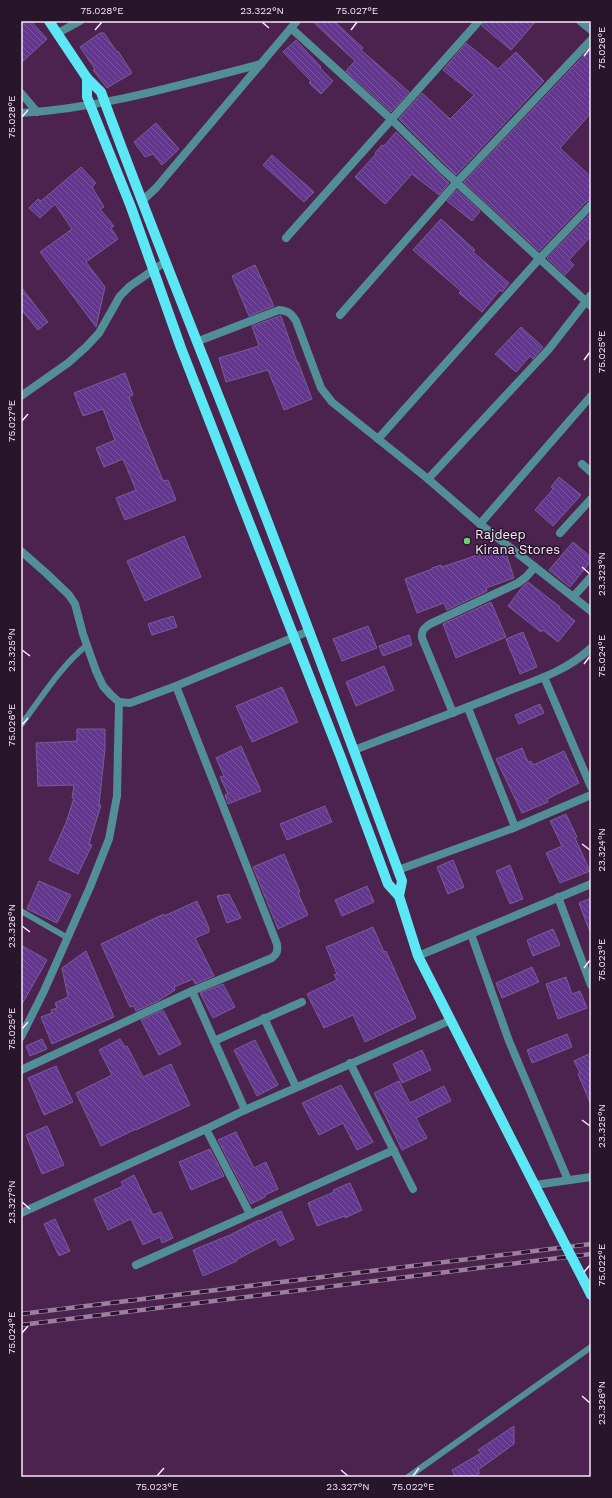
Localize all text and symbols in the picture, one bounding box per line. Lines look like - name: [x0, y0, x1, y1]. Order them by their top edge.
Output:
- text: 75.028°E: [80, 5, 124, 16]
- text: 23.322°N: [240, 5, 284, 16]
- text: 75.027°E: [336, 5, 378, 16]
- text: 75.026°E: [596, 27, 607, 69]
- text: 75.028°E: [6, 95, 17, 139]
- text: 75.025°E: [596, 331, 607, 373]
- text: 75.027°E: [6, 400, 17, 442]
- place label: Rajdeep Kirana Stores: [475, 527, 560, 557]
- marker: Rajdeep Kirana Stores: [462, 536, 472, 546]
- text: 23.323°N: [596, 552, 607, 596]
- text: 23.325°N: [6, 628, 17, 672]
- text: 75.024°E: [596, 635, 607, 677]
- text: 75.026°E: [6, 704, 17, 746]
- text: 23.324°N: [596, 828, 607, 872]
- text: 23.326°N: [6, 904, 17, 948]
- text: 75.023°E: [596, 939, 607, 981]
- text: 75.025°E: [6, 1008, 17, 1050]
- text: 23.325°N: [596, 1104, 607, 1148]
- text: 23.327°N: [6, 1180, 17, 1224]
- text: 75.022°E: [596, 1244, 607, 1286]
- text: 75.024°E: [6, 1312, 17, 1354]
- text: 23.326°N: [596, 1381, 607, 1425]
- text: 75.023°E: [136, 1481, 178, 1492]
- text: 23.327°N: [326, 1481, 370, 1492]
- text: 75.022°E: [392, 1481, 434, 1492]

